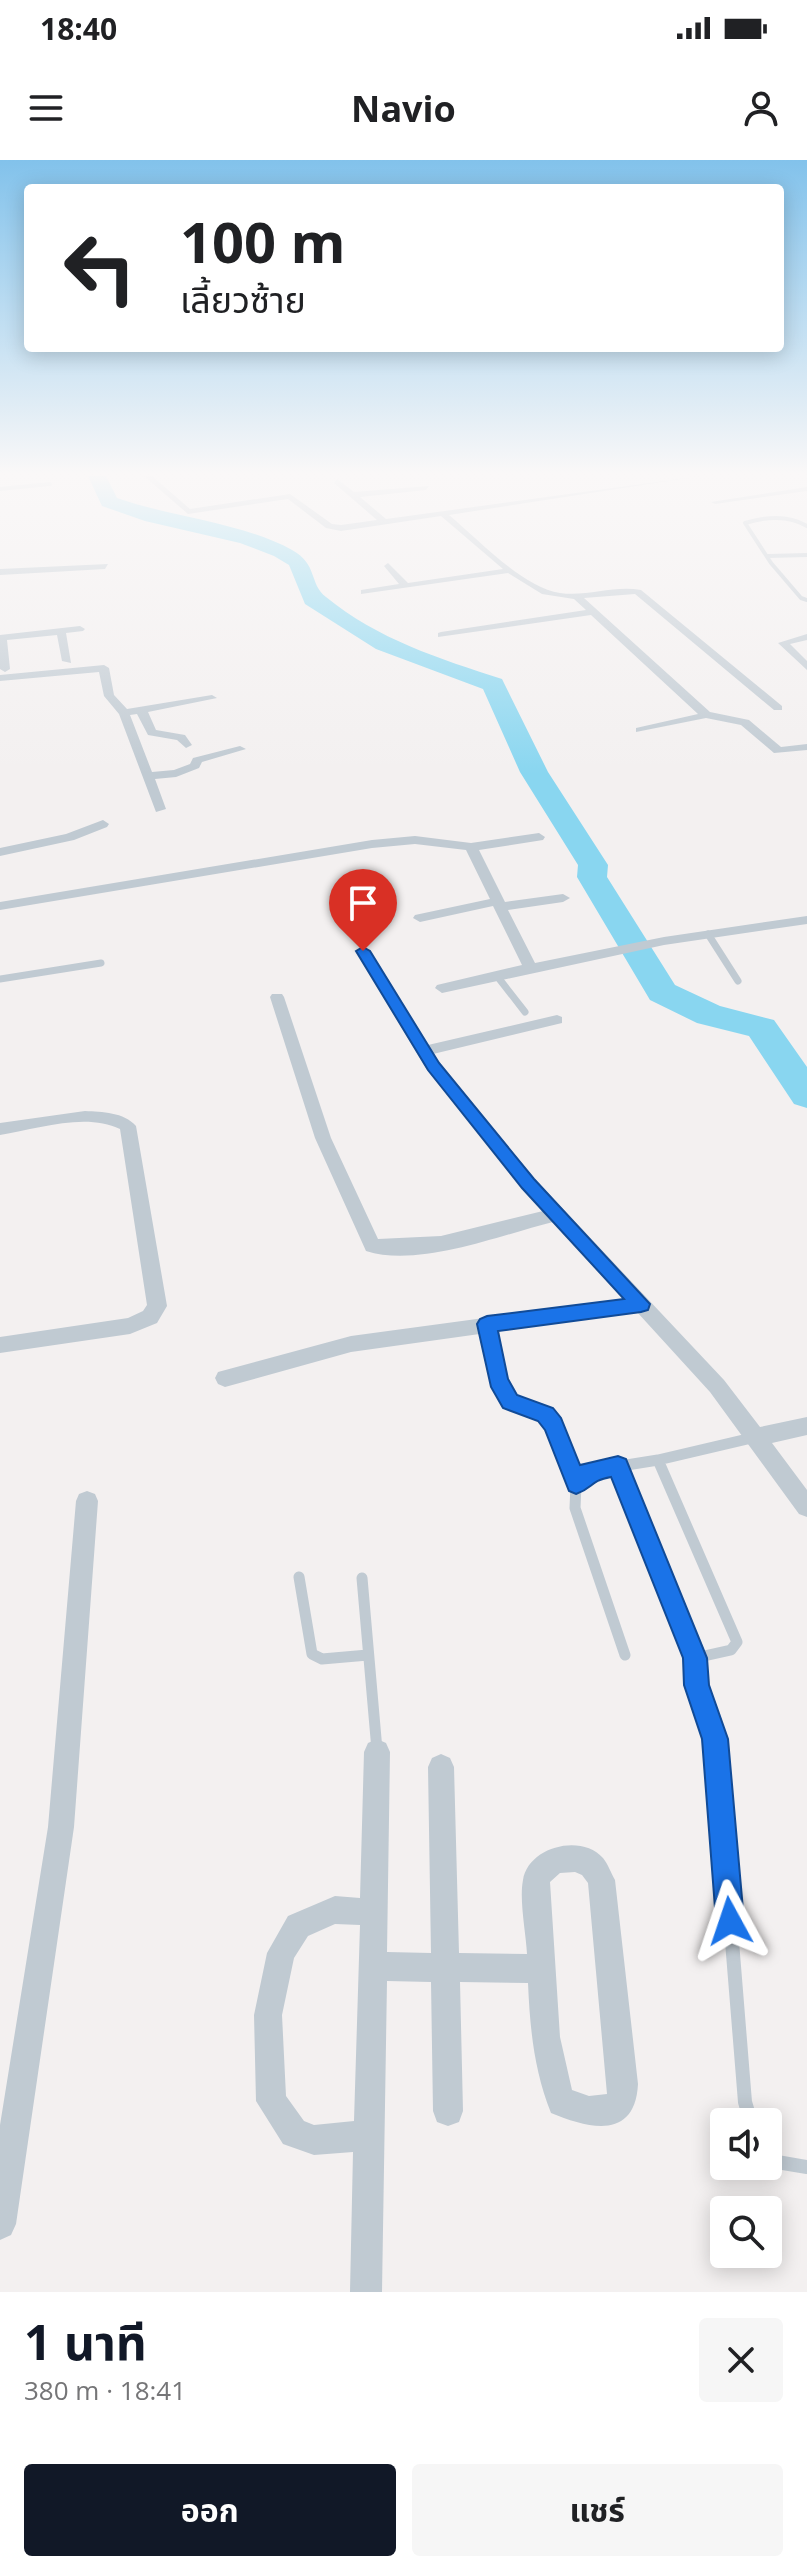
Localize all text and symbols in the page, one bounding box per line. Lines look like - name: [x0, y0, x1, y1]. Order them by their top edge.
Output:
- text: 18:40: [40, 8, 117, 49]
- text: Navio: [351, 84, 456, 133]
- icon: menu: [24, 86, 68, 130]
- icon: person: [739, 86, 783, 130]
- text: 100 m: [180, 203, 346, 279]
- icon: left: [48, 216, 152, 320]
- text: เลี้ยวซ้าย: [180, 275, 306, 324]
- pin: [329, 869, 397, 951]
- icon: arrive: [341, 881, 385, 925]
- position arrow: [688, 1879, 772, 1963]
- map controls: [710, 2108, 782, 2268]
- button: sound: [710, 2108, 782, 2180]
- button: search: [710, 2196, 782, 2268]
- text: 1 นาที: [24, 2309, 147, 2374]
- button: close: [699, 2318, 783, 2402]
- text: 380 m · 18:41: [24, 2372, 186, 2408]
- button: ออก: [24, 2464, 396, 2556]
- button: แชร์: [412, 2464, 783, 2556]

